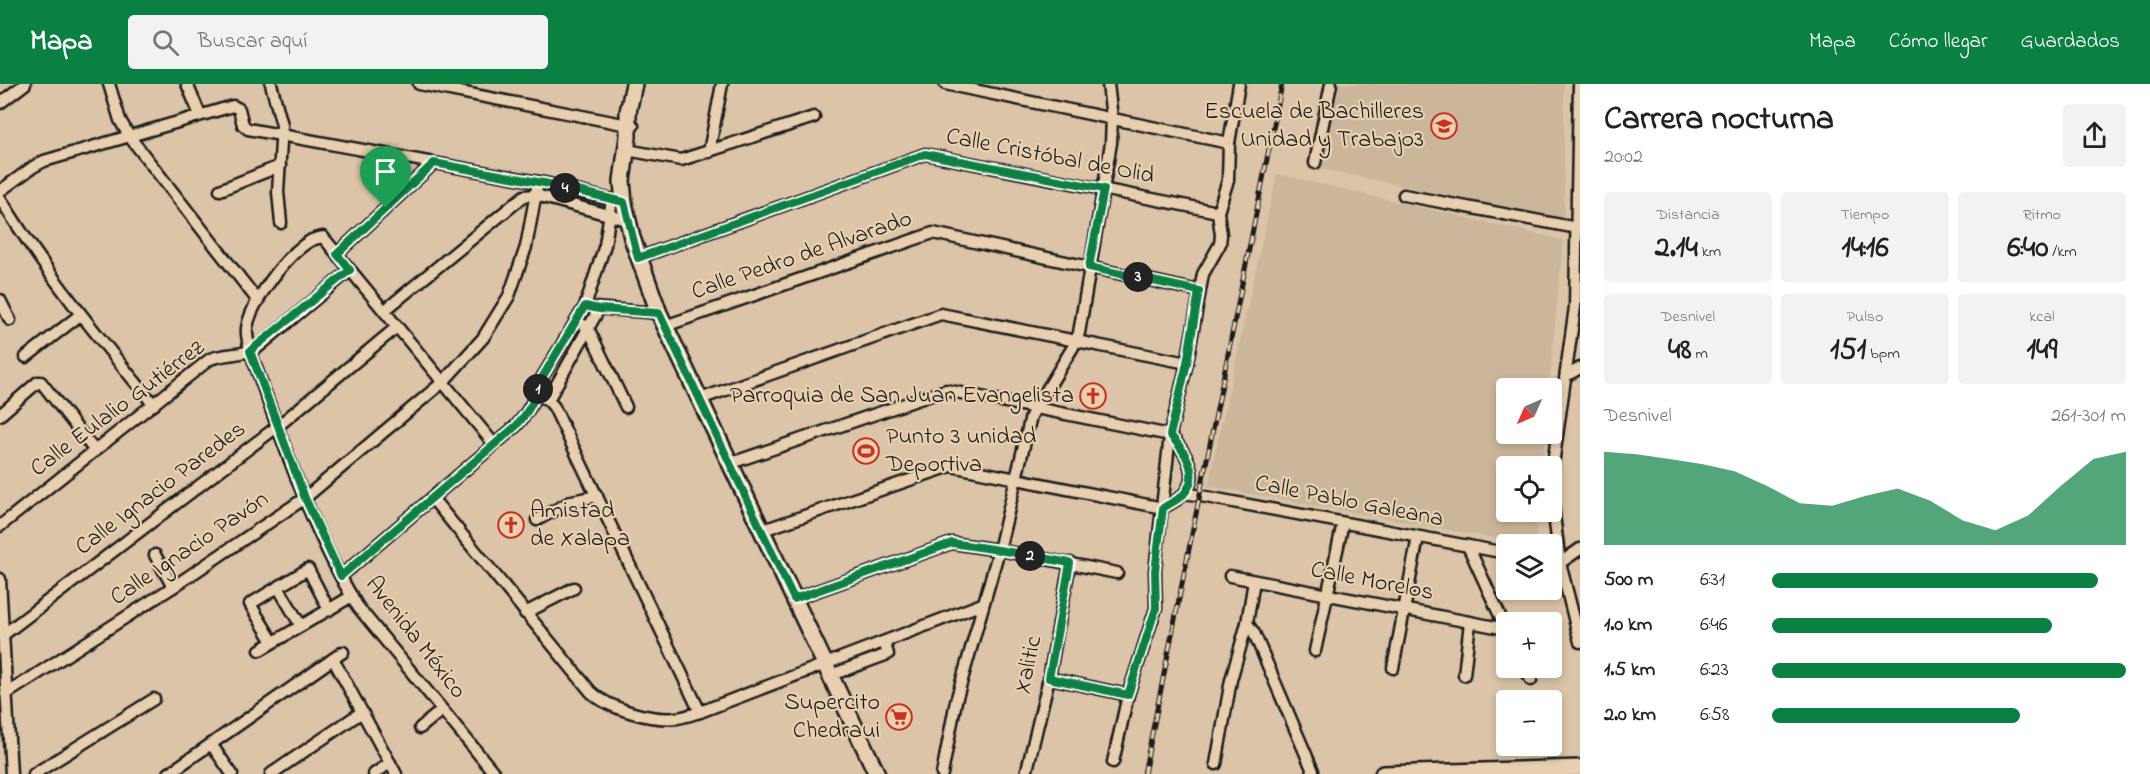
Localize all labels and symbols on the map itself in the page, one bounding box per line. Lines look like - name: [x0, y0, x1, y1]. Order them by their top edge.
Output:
- place label: Escuela de Bachilleres Unidad y Trabajo3: [1204, 95, 1424, 159]
- school or university icon: Escuela de Bachilleres Unidad y Trabajo3: [1429, 111, 1459, 141]
- street label: Calle Cristóbal de Olid: [943, 120, 1158, 194]
- pin: [360, 146, 411, 208]
- pin: 4: [550, 173, 580, 203]
- street label: Calle Pedro de Alvarado: [687, 202, 917, 310]
- pin: 3: [1123, 262, 1153, 292]
- street label: Calle Eulalio Gutiérrez: [23, 331, 213, 486]
- pin: 1: [523, 374, 553, 404]
- north arrow: [1496, 378, 1562, 444]
- place label: Parroquia de San Juan Evangelista: [730, 379, 1074, 414]
- church icon: Parroquia de San Juan Evangelista: [1078, 381, 1108, 411]
- street label: Calle Ignacio Paredes: [68, 413, 254, 565]
- place label: Punto 3 unidad Deportiva: [885, 420, 1037, 483]
- sports icon: Punto 3 unidad Deportiva: [851, 436, 881, 466]
- street label: Calle Pablo Galeana: [1252, 467, 1446, 537]
- street label: Calle Ignacio Pavón: [104, 483, 276, 615]
- place label: Amistad de Xalapa: [530, 494, 630, 557]
- church icon: Amistad de Xalapa: [496, 510, 526, 540]
- pin: 2: [1015, 541, 1045, 571]
- street label: Calle Morelos: [1307, 553, 1437, 611]
- street label: Avenida México: [356, 569, 474, 707]
- street label: Xalitic: [1006, 633, 1052, 697]
- place label: Supercito Chedraui: [784, 686, 880, 749]
- supermarket icon: Supercito Chedraui: [884, 702, 914, 732]

